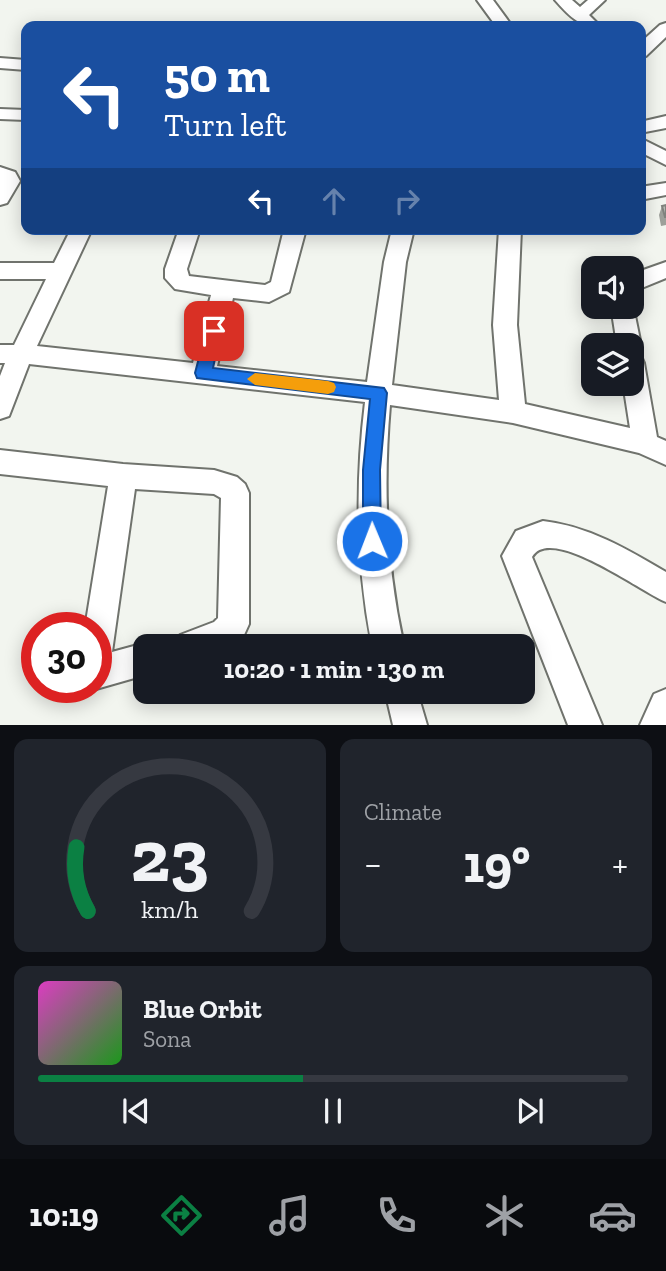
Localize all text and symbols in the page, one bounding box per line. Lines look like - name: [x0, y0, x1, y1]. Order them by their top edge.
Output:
- text: 50 m: [164, 46, 270, 105]
- icon: left: [49, 49, 140, 140]
- text: Turn left: [164, 106, 286, 144]
- icon: left: [242, 182, 280, 220]
- icon: ahead: [315, 182, 353, 220]
- icon: right: [388, 182, 426, 220]
- map controls: [581, 256, 644, 396]
- button: sound: [581, 256, 644, 319]
- pin: [184, 301, 244, 361]
- icon: arrive: [195, 312, 233, 350]
- button: layers: [581, 333, 644, 396]
- position arrow: [335, 504, 409, 578]
- speed limit sign: 30: [21, 612, 112, 703]
- text: 10:20 · 1 min · 130 m: [224, 653, 444, 685]
- text: Climate: [364, 798, 442, 826]
- text: 23: [131, 813, 209, 901]
- text: 19°: [463, 833, 530, 895]
- text: −: [364, 841, 382, 887]
- text: +: [612, 841, 628, 887]
- text: km/h: [141, 894, 199, 924]
- text: Blue Orbit: [143, 993, 262, 1025]
- text: Sona: [143, 1025, 191, 1053]
- icon: previous: [117, 1092, 155, 1130]
- icon: pause: [314, 1092, 352, 1130]
- icon: next: [511, 1092, 549, 1130]
- icon: directions: [157, 1191, 206, 1240]
- icon: music: [265, 1191, 314, 1240]
- icon: phone: [372, 1191, 421, 1240]
- icon: climate: [480, 1191, 529, 1240]
- icon: car: [588, 1191, 637, 1240]
- text: 10:19: [29, 1196, 99, 1234]

